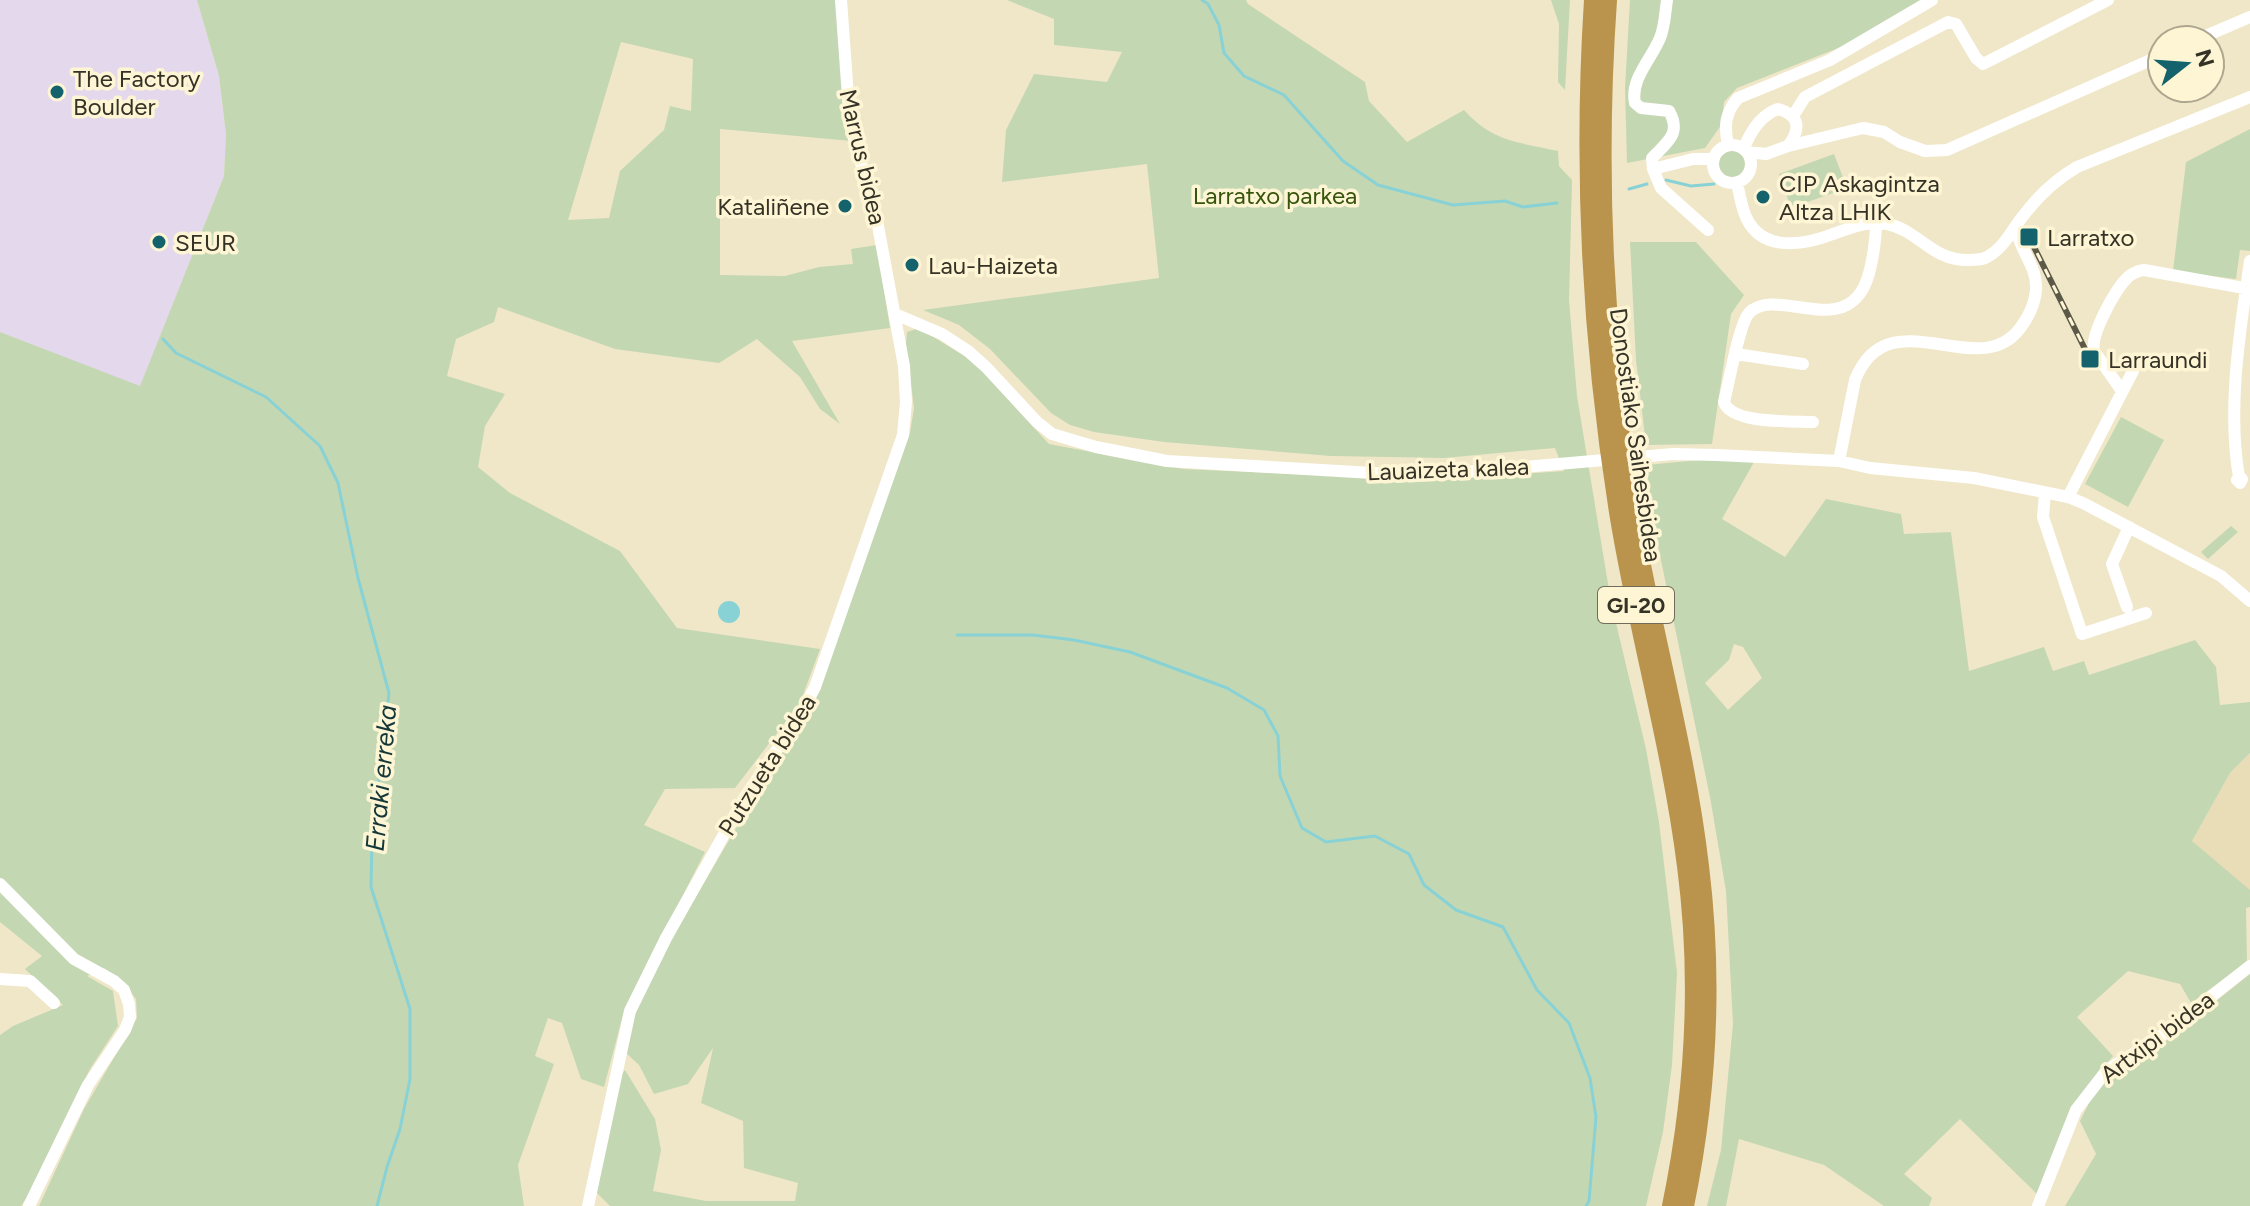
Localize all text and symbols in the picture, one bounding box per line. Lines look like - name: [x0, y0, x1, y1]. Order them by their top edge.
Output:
- north arrow: [2146, 24, 2226, 104]
- text: N: [2189, 46, 2220, 70]
- place label: The Factory Boulder: [73, 64, 201, 121]
- marker: The Factory Boulder: [48, 83, 66, 101]
- street label: Marrus bidea: [833, 86, 893, 228]
- place label: CIP Askagintza Altza LHIK: [1779, 169, 1940, 226]
- park label: Larratxo parkea: [1193, 181, 1357, 210]
- marker: CIP Askagintza Altza LHIK: [1754, 188, 1772, 206]
- place label: Kataliñene: [717, 192, 829, 221]
- marker: Kataliñene: [836, 197, 854, 215]
- place label: Larratxo: [2047, 223, 2134, 252]
- marker: Larratxo: [2018, 226, 2040, 248]
- place label: SEUR: [175, 228, 236, 257]
- marker: SEUR: [150, 233, 168, 251]
- place label: Lau-Haizeta: [928, 251, 1058, 280]
- marker: Lau-Haizeta: [903, 256, 921, 274]
- street label: Donostiako Saihesbidea: [1604, 306, 1668, 564]
- place label: Larraundi: [2108, 345, 2208, 374]
- marker: Larraundi: [2079, 348, 2101, 370]
- street label: Lauaizeta kalea: [1366, 452, 1530, 486]
- road number: GI-20: [1598, 587, 1674, 623]
- street label: Putzueta bidea: [712, 689, 822, 841]
- water label: Erraki erreka: [359, 703, 403, 853]
- street label: Artxipi bidea: [2094, 985, 2220, 1089]

